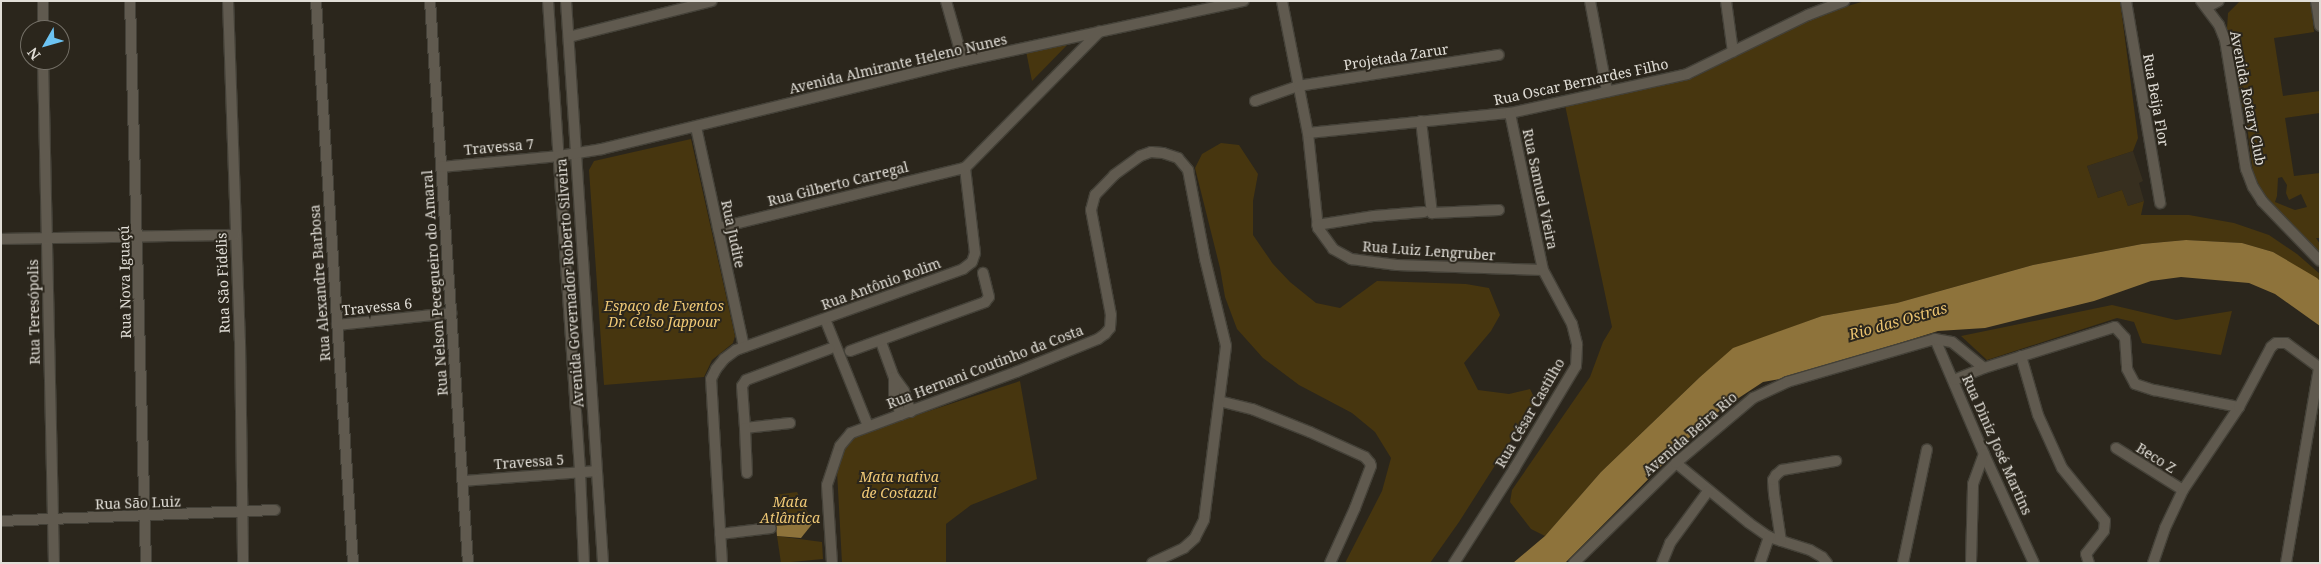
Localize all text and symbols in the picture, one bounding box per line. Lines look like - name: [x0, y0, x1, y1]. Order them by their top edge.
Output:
- north arrow: [20, 20, 70, 70]
- street label: Avenida Rotary Club: [2227, 29, 2269, 167]
- street label: Avenida Almirante Heleno Nunes: [787, 31, 1009, 97]
- street label: Projetada Zarur: [1342, 40, 1450, 74]
- text: N: [23, 44, 44, 64]
- street label: Rua Beija Flor: [2140, 52, 2172, 148]
- street label: Rua Oscar Bernardes Filho: [1492, 55, 1670, 109]
- street label: Rua Samuel Vieira: [1519, 127, 1561, 251]
- street label: Travessa 7: [463, 136, 535, 158]
- street label: Avenida Governador Roberto Silveira: [553, 158, 587, 408]
- street label: Rua Gilberto Carregal: [766, 158, 910, 210]
- street label: Rua Nelson Pecegueiro do Amaral: [419, 170, 451, 396]
- street label: Rua Judite: [718, 199, 748, 269]
- street label: Rua Alexandre Barbosa: [306, 204, 334, 362]
- street label: Rua Nova Iguaçú: [116, 225, 134, 339]
- street label: Rua São Fidélis: [213, 232, 233, 334]
- street label: Rua Luiz Lengruber: [1362, 238, 1496, 264]
- street label: Rua Antônio Rolim: [819, 255, 943, 313]
- street label: Rua Teresópolis: [25, 259, 43, 365]
- street label: Travessa 6: [341, 295, 413, 319]
- park label: Espaço de Eventos Dr. Celso Jappour: [604, 298, 724, 331]
- water label: Rio das Ostras: [1847, 298, 1949, 344]
- street label: Rua Hernani Coutinho da Costa: [884, 322, 1086, 412]
- street label: Rua César Castilho: [1492, 355, 1568, 471]
- street label: Rua Diniz José Martins: [1959, 372, 2035, 518]
- street label: Avenida Beira Rio: [1640, 389, 1740, 479]
- street label: Beco Z: [2133, 439, 2179, 477]
- street label: Travessa 5: [493, 451, 565, 473]
- park label: Mata nativa de Costazul: [859, 469, 939, 502]
- street label: Rua São Luiz: [95, 493, 181, 513]
- park label: Mata Atlântica: [760, 494, 820, 526]

